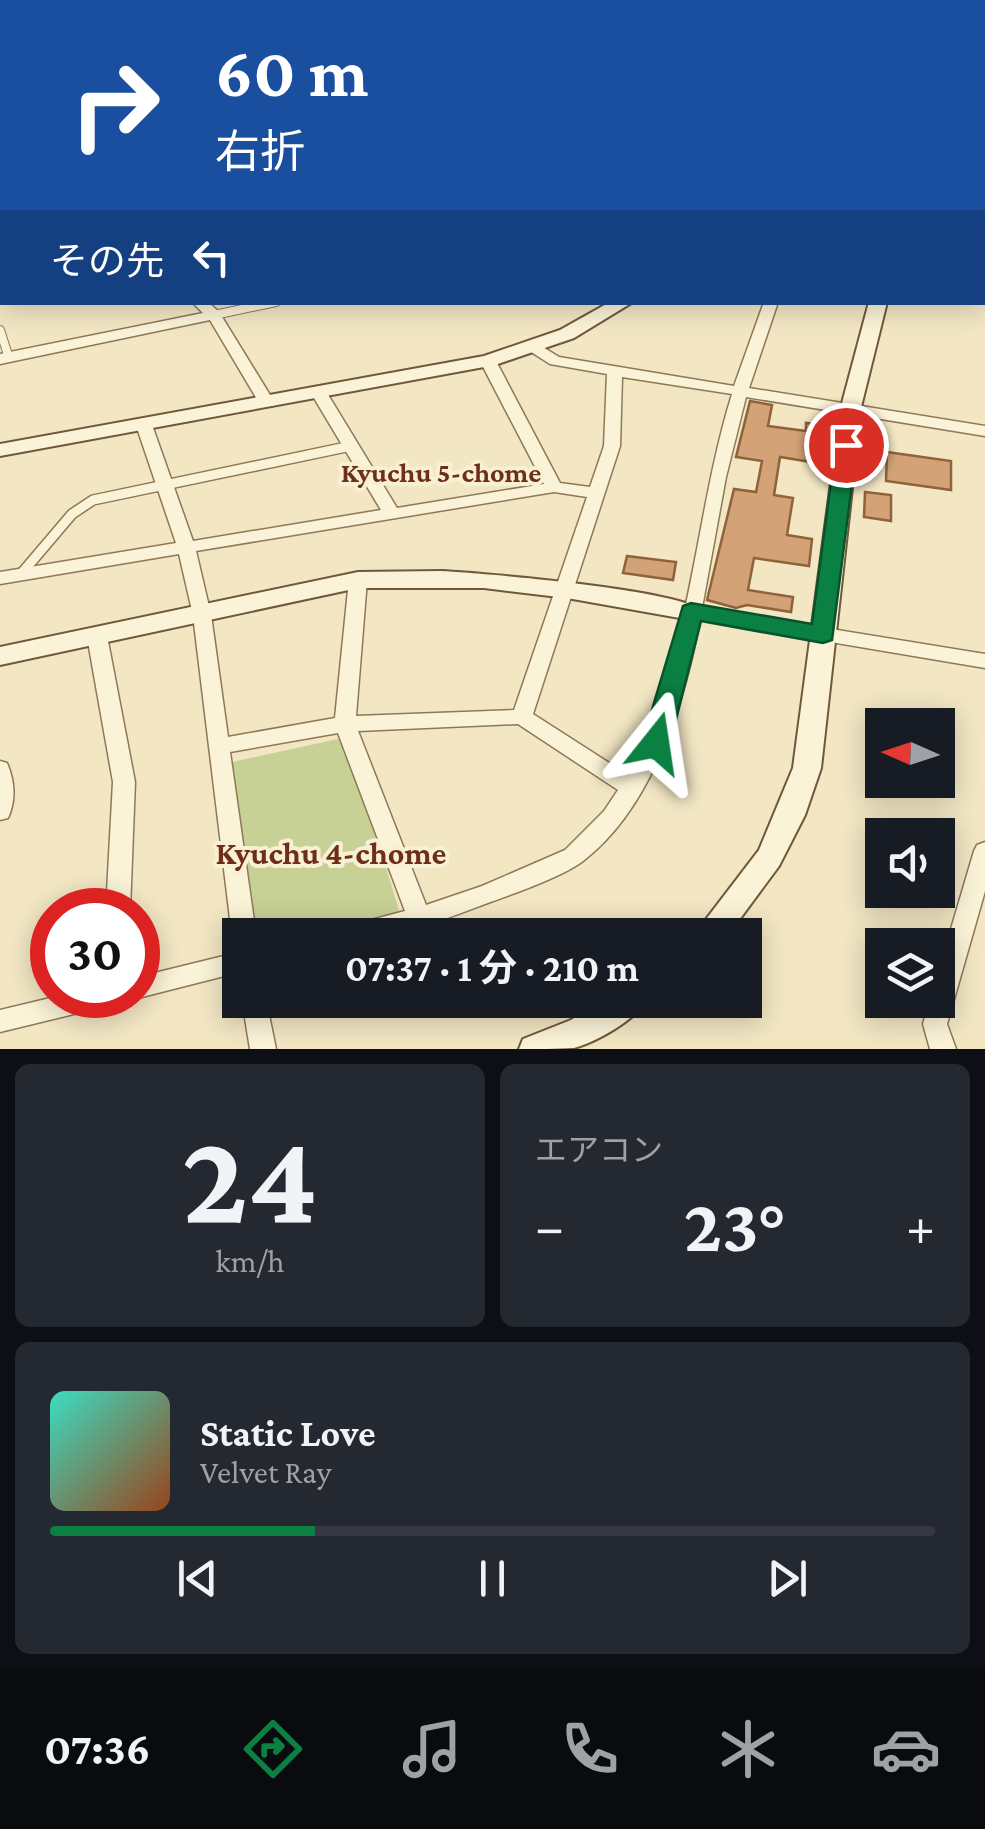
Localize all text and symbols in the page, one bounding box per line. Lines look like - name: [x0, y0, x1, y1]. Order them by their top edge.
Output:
- text: 60 m: [215, 33, 368, 111]
- icon: right: [50, 40, 180, 170]
- text: 右折: [215, 127, 305, 177]
- icon: left: [184, 230, 239, 285]
- text: その先: [50, 240, 164, 282]
- pin: [804, 403, 889, 488]
- icon: arrive: [819, 418, 874, 473]
- district label: Kyuchu 5-chome: [341, 457, 541, 488]
- position arrow: [604, 691, 708, 795]
- north arrow: [865, 708, 955, 798]
- map controls: [865, 708, 955, 1018]
- button: sound: [865, 818, 955, 908]
- district label: Kyuchu 4-chome: [216, 835, 447, 871]
- speed limit sign: 30: [30, 888, 160, 1018]
- button: layers: [865, 928, 955, 1018]
- text: 07:37 · 1 分 · 210 m: [345, 947, 639, 989]
- text: 24: [182, 1105, 318, 1250]
- text: エアコン: [535, 1132, 663, 1168]
- text: 23°: [684, 1184, 786, 1267]
- text: −: [535, 1196, 564, 1257]
- text: +: [906, 1196, 935, 1257]
- text: km/h: [216, 1243, 285, 1279]
- text: Static Love: [200, 1412, 376, 1454]
- text: Velvet Ray: [200, 1454, 331, 1490]
- icon: previous: [170, 1551, 225, 1606]
- icon: pause: [465, 1551, 520, 1606]
- icon: next: [760, 1551, 815, 1606]
- icon: directions: [238, 1714, 308, 1784]
- icon: music: [397, 1714, 467, 1784]
- icon: phone: [555, 1714, 625, 1784]
- icon: climate: [713, 1714, 783, 1784]
- icon: car: [871, 1714, 941, 1784]
- text: 07:36: [44, 1724, 150, 1774]

